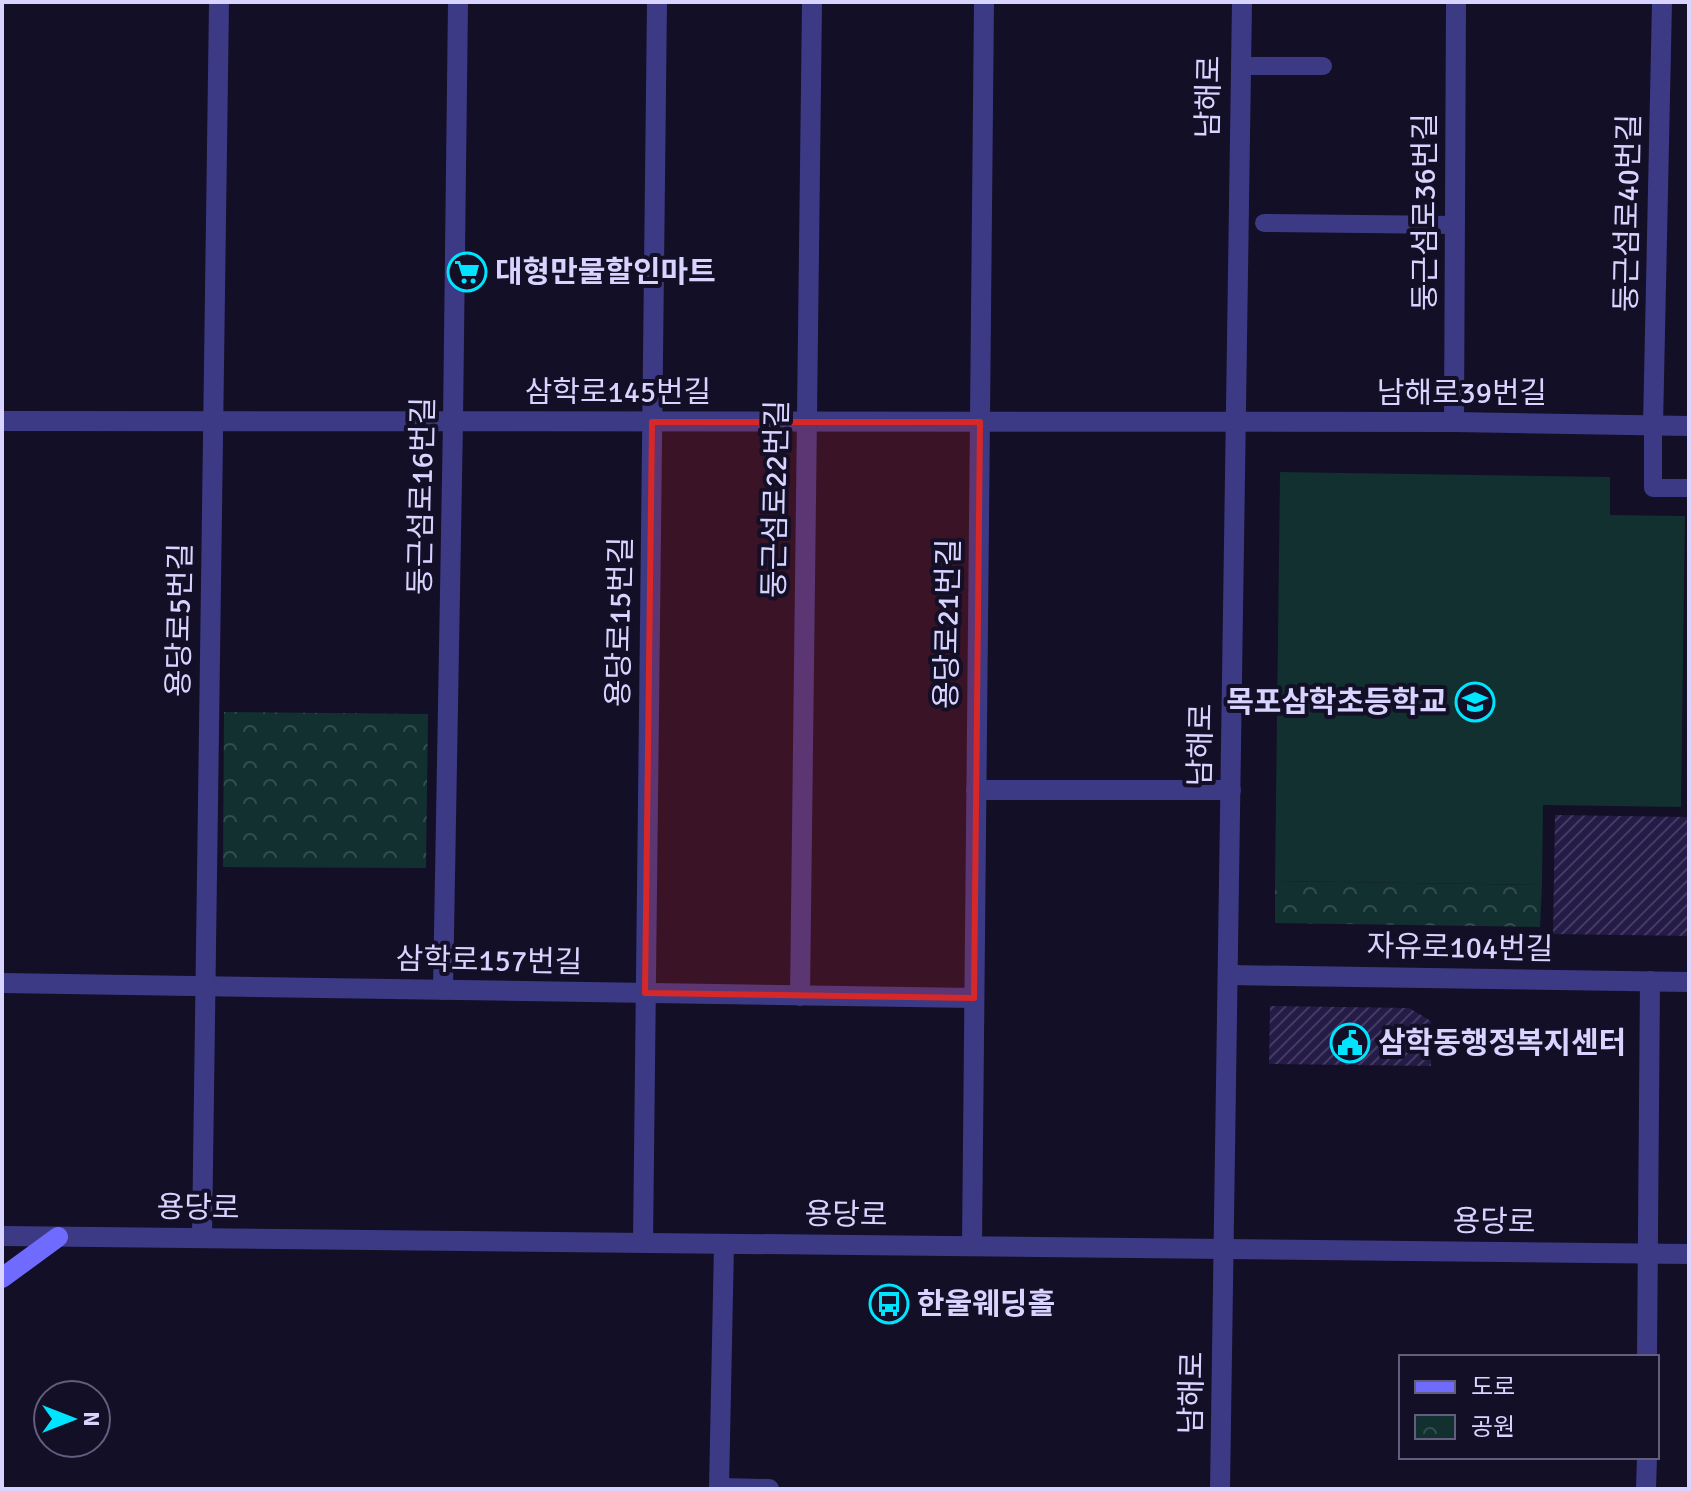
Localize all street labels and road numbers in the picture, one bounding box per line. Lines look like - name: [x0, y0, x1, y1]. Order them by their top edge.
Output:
- street label: 남해로: [1190, 55, 1228, 139]
- street label: 둥근섬로36번길: [1407, 113, 1444, 311]
- street label: 둥근섬로40번길: [1608, 114, 1648, 312]
- street label: 삼학로145번길: [525, 374, 711, 411]
- street label: 남해로39번길: [1377, 375, 1547, 412]
- street label: 둥근섬로16번길: [402, 397, 442, 595]
- street label: 둥근섬로22번길: [756, 400, 796, 598]
- street label: 용당로15번길: [600, 536, 640, 708]
- street label: 용당로21번길: [928, 538, 968, 710]
- street label: 용당로5번길: [160, 543, 200, 697]
- street label: 남해로: [1182, 703, 1220, 787]
- street label: 자유로104번길: [1366, 928, 1554, 968]
- street label: 삼학로157번길: [395, 941, 583, 981]
- street label: 용당로: [156, 1189, 240, 1227]
- street label: 용당로: [804, 1196, 888, 1234]
- street label: 용당로: [1452, 1203, 1536, 1241]
- street label: 남해로: [1173, 1351, 1211, 1435]

